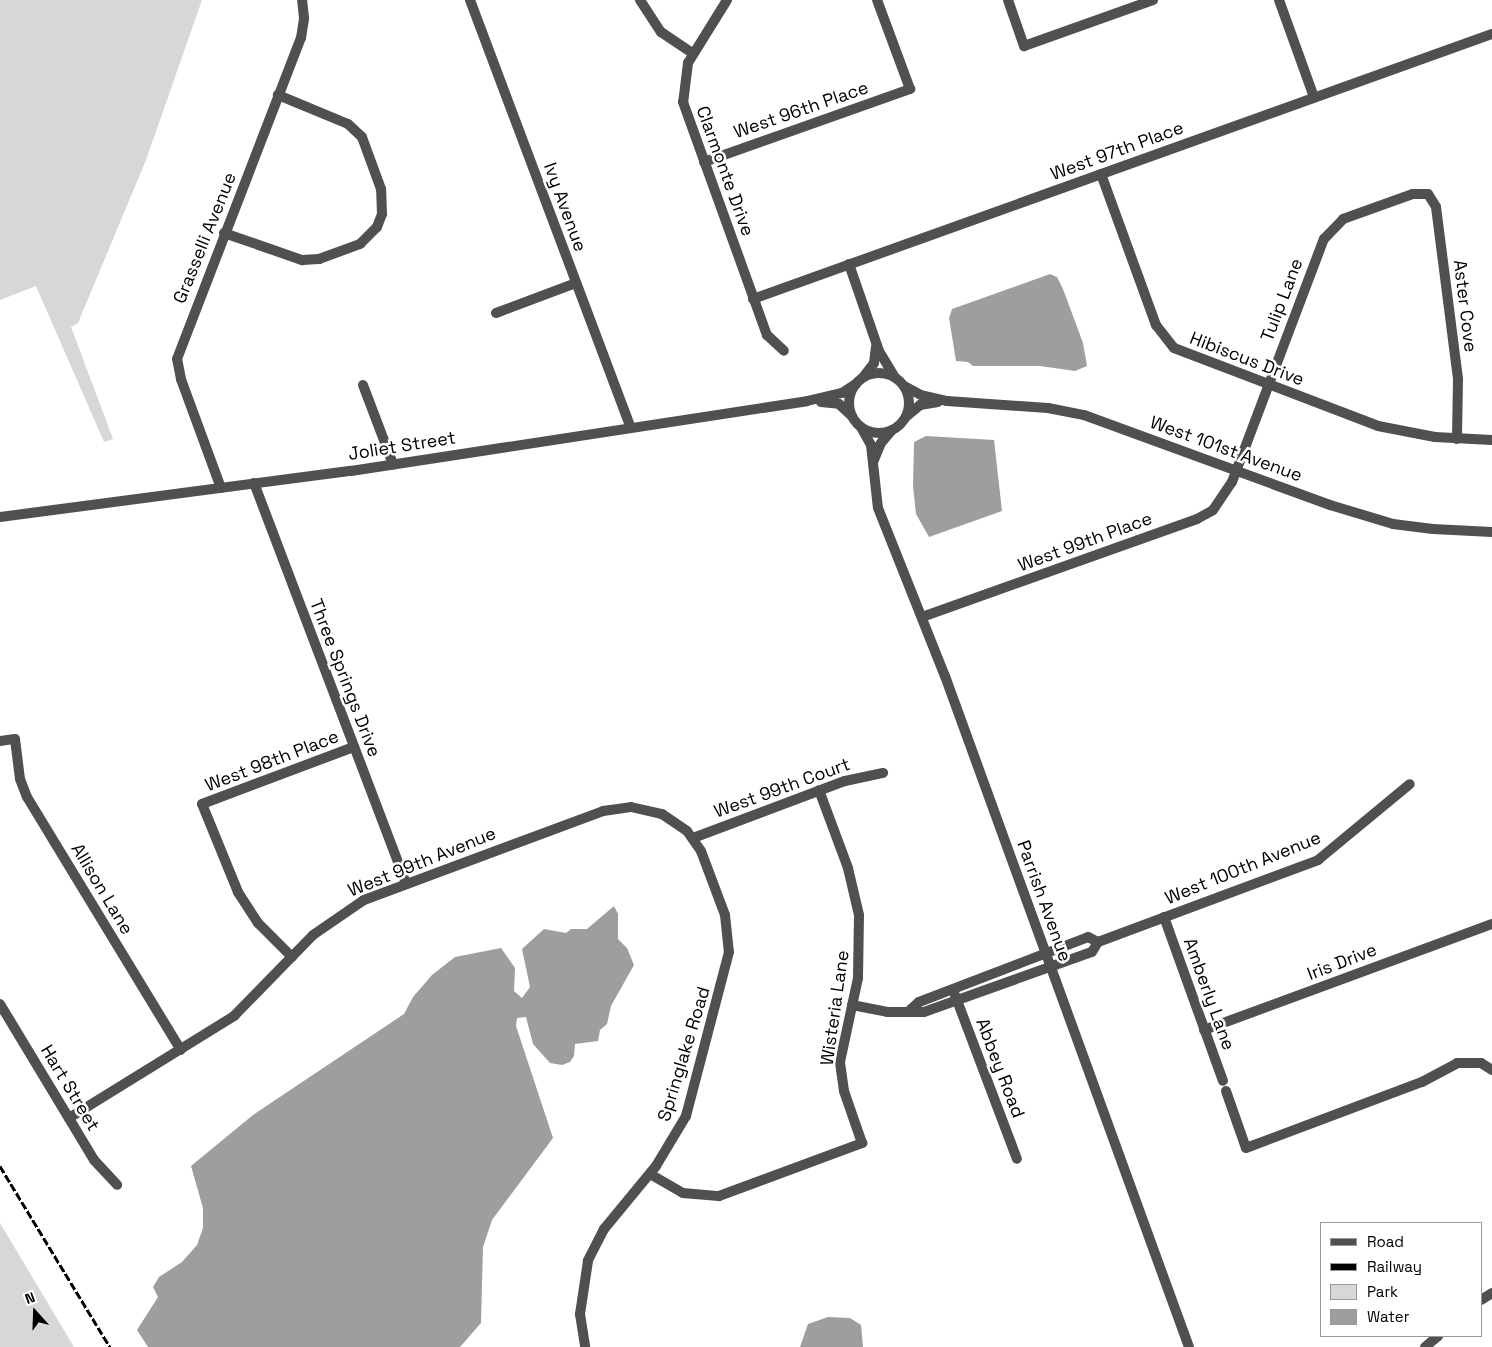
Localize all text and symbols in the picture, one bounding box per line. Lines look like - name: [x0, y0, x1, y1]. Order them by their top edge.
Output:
- street label: West 96th Place: [731, 77, 871, 143]
- street label: Clarmonte Drive: [691, 103, 759, 239]
- street label: West 97th Place: [1048, 117, 1186, 185]
- street label: Ivy Avenue: [539, 159, 591, 255]
- street label: Grasselli Avenue: [169, 169, 241, 307]
- street label: Tulip Lane: [1256, 255, 1308, 345]
- street label: Aster Cove: [1449, 259, 1481, 353]
- street label: Hibiscus Drive: [1187, 327, 1307, 391]
- street label: West 101st Avenue: [1147, 411, 1305, 487]
- street label: Joliet Street: [347, 427, 457, 465]
- street label: West 99th Place: [1015, 508, 1155, 576]
- street label: Three Springs Drive: [305, 596, 385, 760]
- street label: West 98th Place: [202, 726, 342, 796]
- street label: West 99th Court: [711, 753, 853, 823]
- street label: West 99th Avenue: [345, 822, 499, 902]
- street label: West 100th Avenue: [1162, 827, 1324, 909]
- street label: Parrish Avenue: [1012, 837, 1076, 965]
- street label: Allison Lane: [66, 839, 138, 939]
- street label: Amberly Lane: [1179, 935, 1239, 1053]
- street label: Iris Drive: [1304, 939, 1380, 985]
- street label: Wisteria Lane: [816, 949, 854, 1067]
- street label: Springlake Road: [653, 984, 715, 1124]
- street label: Abbey Road: [971, 1015, 1029, 1121]
- street label: Hart Street: [36, 1041, 104, 1135]
- legend: [1320, 1222, 1482, 1337]
- text: Road: [1367, 1232, 1404, 1251]
- text: Railway: [1367, 1257, 1422, 1276]
- text: Park: [1367, 1282, 1398, 1301]
- north arrow: [10, 1287, 60, 1337]
- text: N: [22, 1288, 37, 1308]
- text: Water: [1367, 1307, 1409, 1326]

